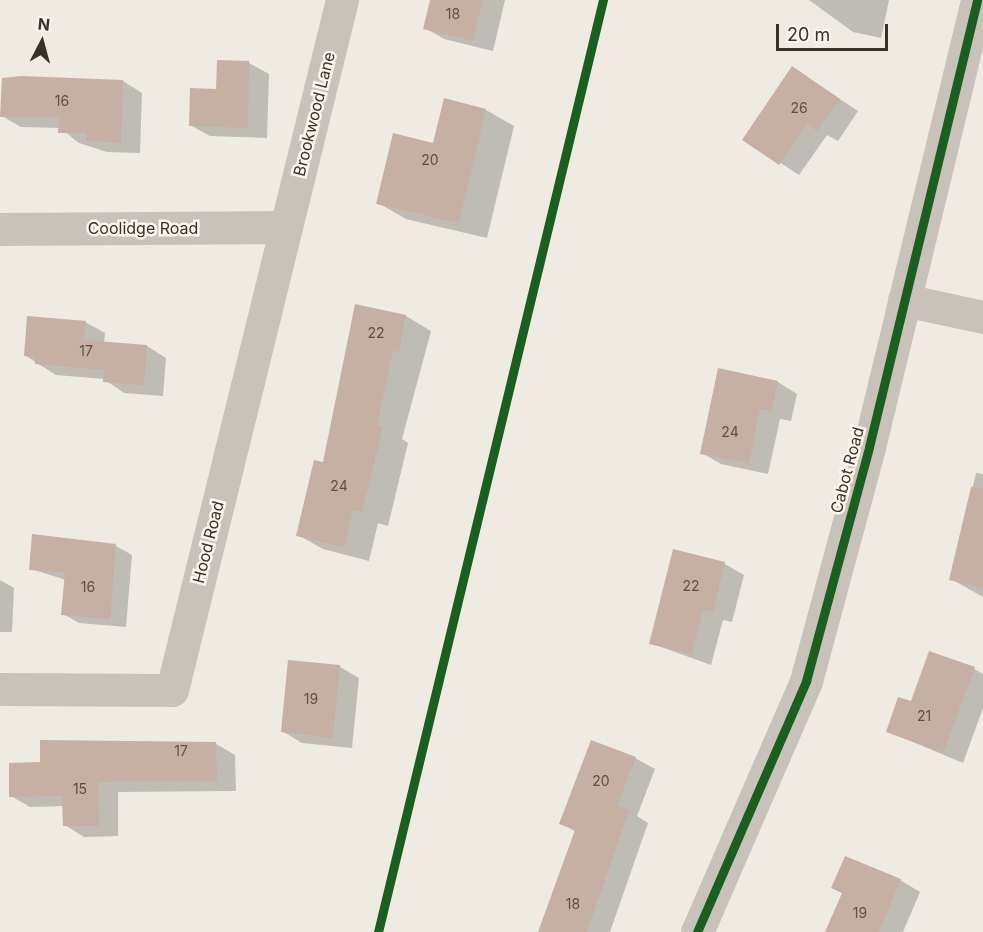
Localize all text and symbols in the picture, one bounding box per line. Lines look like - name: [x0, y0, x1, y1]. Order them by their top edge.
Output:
- house number: 18: [446, 6, 460, 22]
- north arrow: [12, 12, 72, 72]
- scale bar: [779, 12, 892, 50]
- text: N: [37, 14, 51, 35]
- text: 20 m: [787, 24, 830, 45]
- street label: Brookwood Lane: [289, 50, 339, 178]
- house number: 16: [55, 93, 69, 109]
- house number: 26: [790, 100, 808, 116]
- house number: 20: [421, 152, 439, 168]
- street label: Coolidge Road: [88, 218, 198, 238]
- house number: 22: [367, 325, 385, 341]
- house number: 17: [79, 343, 93, 359]
- house number: 24: [721, 424, 739, 440]
- street label: Cabot Road: [826, 425, 868, 515]
- house number: 24: [330, 478, 348, 494]
- street label: Hood Road: [189, 499, 227, 585]
- house number: 22: [682, 578, 700, 594]
- house number: 16: [81, 579, 95, 595]
- house number: 19: [304, 691, 318, 707]
- house number: 21: [917, 708, 931, 724]
- house number: 17: [174, 743, 188, 759]
- house number: 20: [592, 773, 610, 789]
- house number: 15: [73, 781, 87, 797]
- house number: 18: [566, 896, 580, 912]
- house number: 19: [853, 905, 867, 921]

